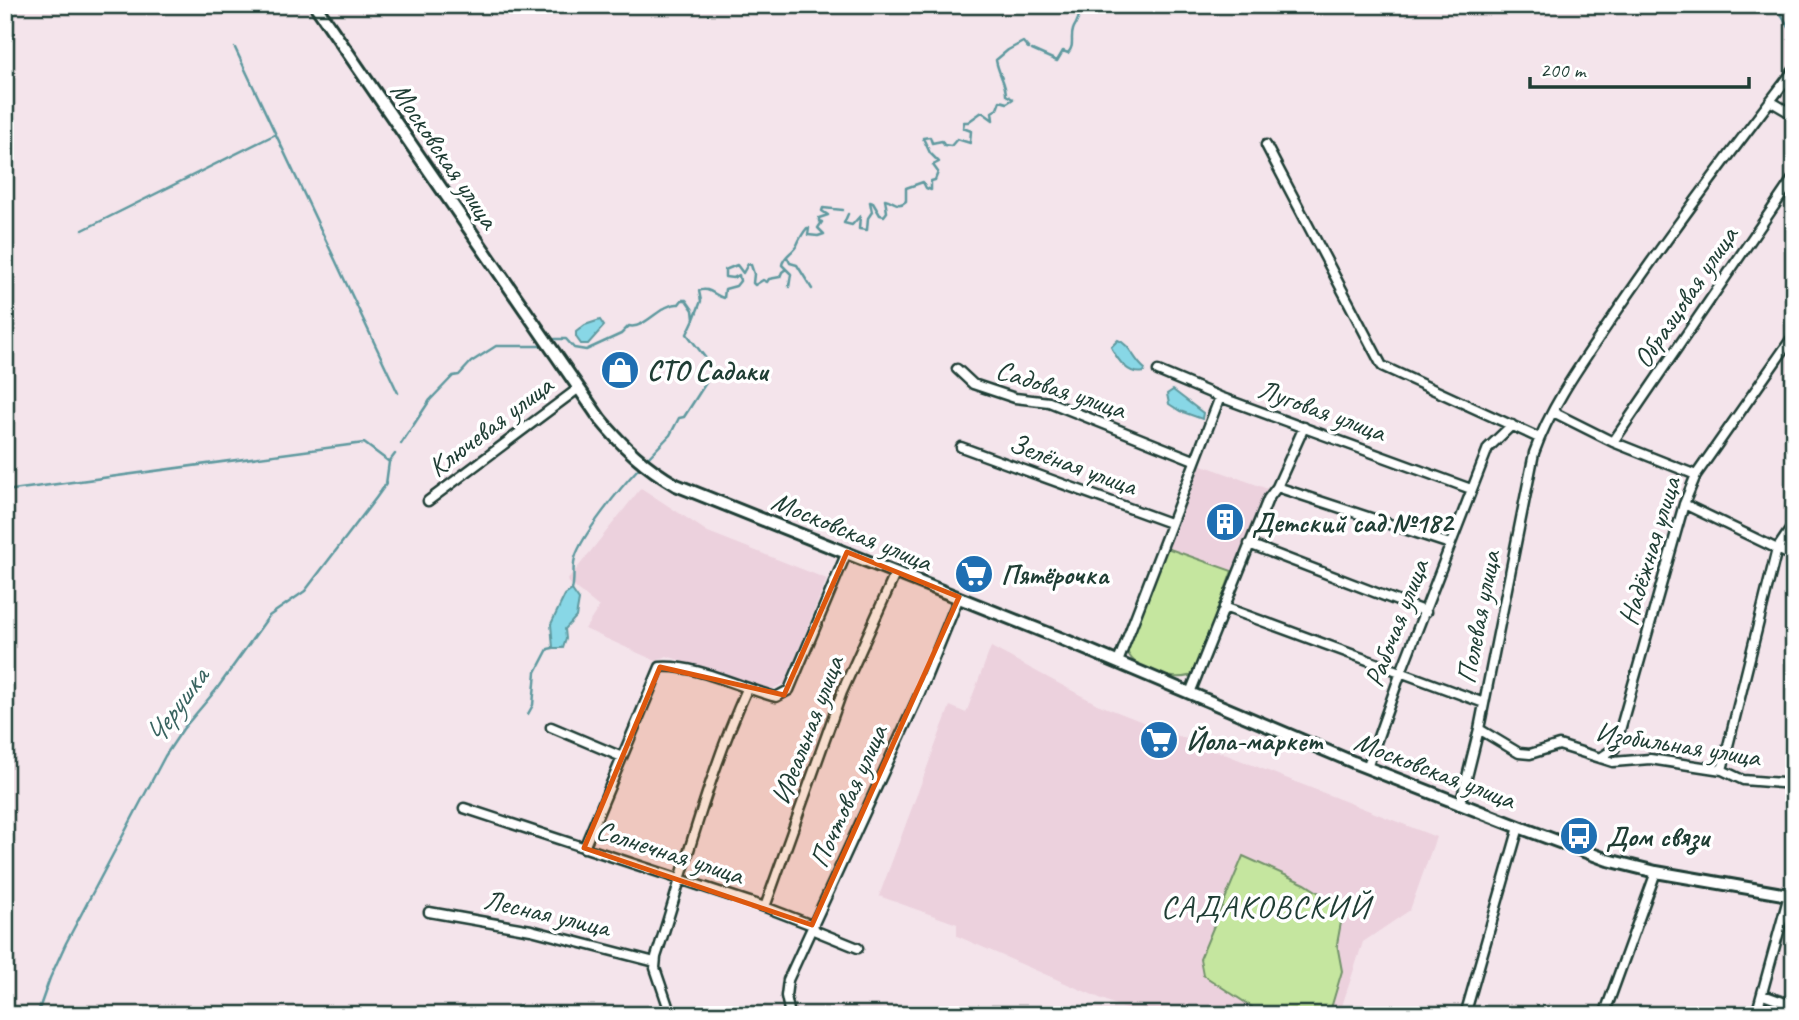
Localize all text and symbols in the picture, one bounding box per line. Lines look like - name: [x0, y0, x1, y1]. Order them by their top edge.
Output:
- scale bar: [1530, 46, 1748, 90]
- text: 200 m: [1540, 57, 1587, 83]
- street label: Московская улица: [383, 75, 508, 237]
- street label: Образцовая улица: [1625, 218, 1746, 375]
- shop icon: СТО Садаки: [599, 349, 641, 391]
- street label: Садовая улица: [992, 352, 1132, 427]
- place label: СТО Садаки: [647, 353, 769, 388]
- street label: Ключевая улица: [421, 367, 561, 484]
- street label: Луговая улица: [1253, 371, 1392, 450]
- street label: Зелёная улица: [1005, 425, 1143, 504]
- street label: Надёжная улица: [1610, 471, 1689, 629]
- street label: Московская улица: [767, 483, 939, 580]
- building icon: Детский сад №182: [1204, 501, 1246, 543]
- place label: Детский сад №182: [1252, 505, 1455, 540]
- street label: Полевая улица: [1448, 546, 1508, 686]
- supermarket icon: Пятёрочка: [953, 553, 995, 595]
- street label: Рабочая улица: [1356, 553, 1437, 692]
- place label: Пятёрочка: [1001, 557, 1110, 592]
- street label: Идеальная улица: [763, 649, 852, 809]
- water label: Черушка: [135, 657, 219, 752]
- street label: Изобильная улица: [1593, 714, 1765, 776]
- street label: Почтовая улица: [801, 718, 896, 873]
- supermarket icon: Йола-маркет: [1138, 719, 1180, 761]
- place label: Йола-маркет: [1186, 723, 1323, 758]
- street label: Московская улица: [1350, 723, 1522, 817]
- street label: Солнечная улица: [592, 812, 750, 893]
- bus stop icon: Дом связи: [1558, 815, 1600, 857]
- place label: Дом связи: [1606, 819, 1711, 855]
- street label: Лесная улица: [481, 882, 616, 945]
- district label: САДАКОВСКИЙ: [1161, 886, 1374, 927]

